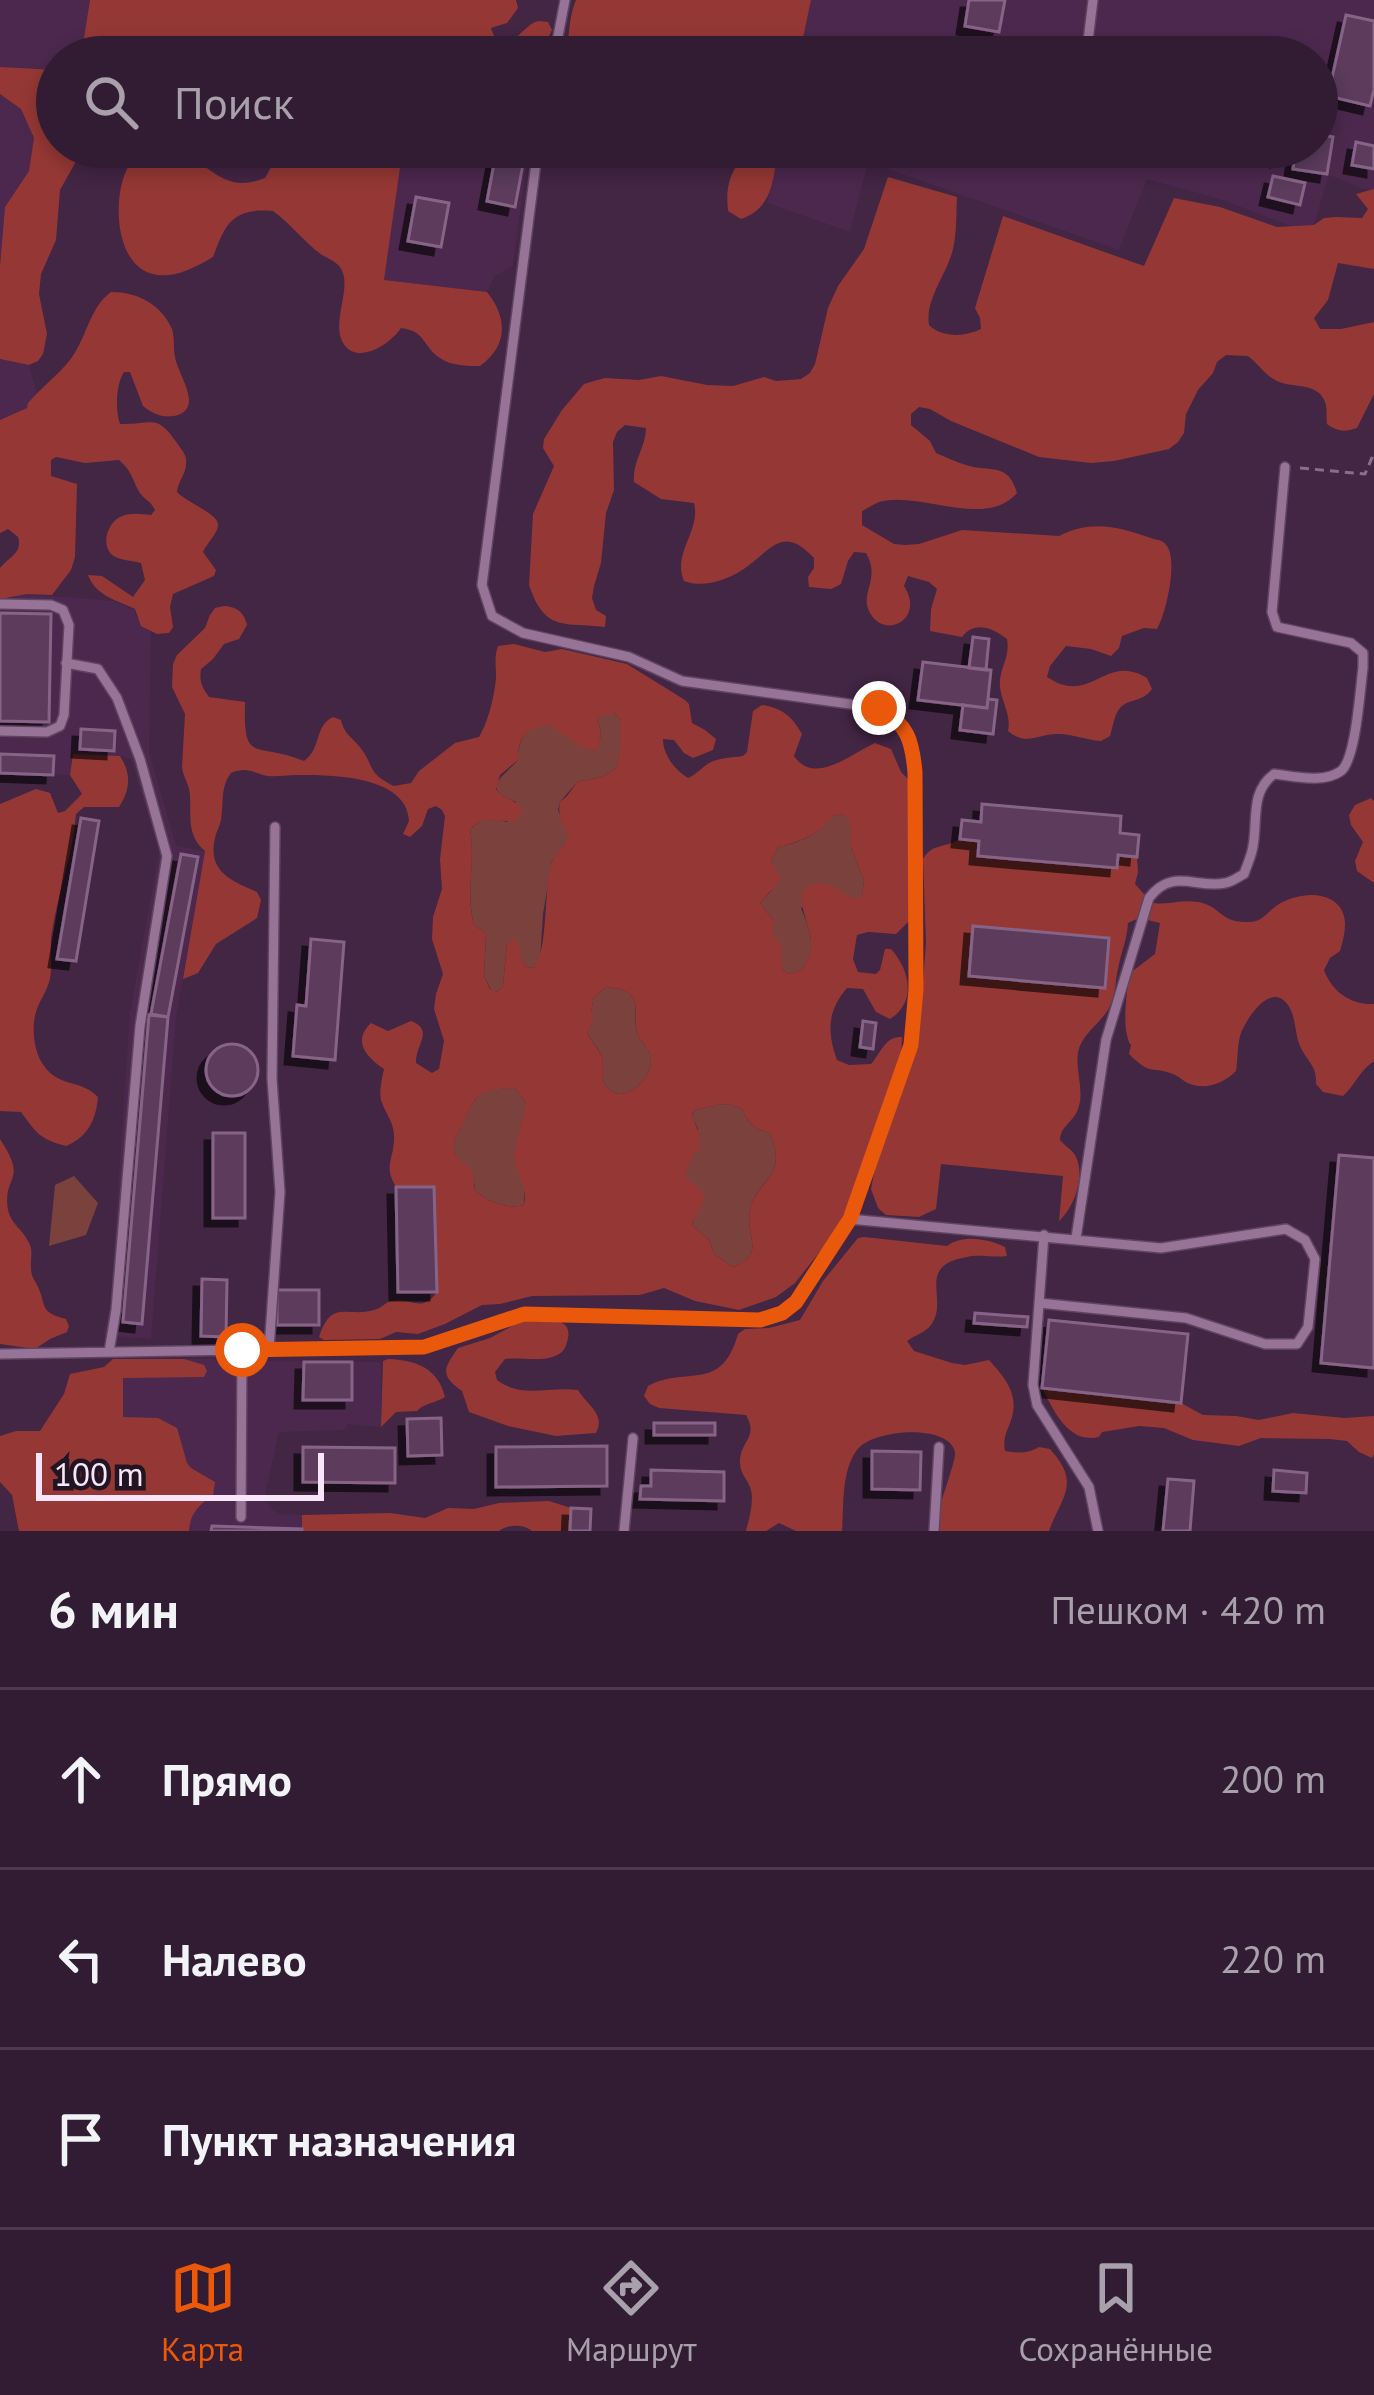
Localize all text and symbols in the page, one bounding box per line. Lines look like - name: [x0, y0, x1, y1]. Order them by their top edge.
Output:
- search box: [36, 36, 1338, 168]
- icon: search: [78, 69, 144, 135]
- text: Поиск: [174, 73, 294, 131]
- route end: [852, 681, 906, 735]
- route start: [215, 1323, 269, 1377]
- scale bar: [36, 1447, 324, 1500]
- text: 100 m: [54, 1452, 144, 1495]
- text: 6 мин: [48, 1576, 179, 1642]
- text: Пешком · 420 m: [1050, 1584, 1326, 1635]
- icon: ahead: [48, 1746, 114, 1812]
- text: Прямо: [162, 1750, 292, 1808]
- text: 200 m: [1220, 1753, 1326, 1804]
- icon: left: [48, 1926, 114, 1992]
- text: Налево: [162, 1930, 307, 1988]
- text: 220 m: [1220, 1933, 1326, 1984]
- icon: arrive: [48, 2106, 114, 2172]
- text: Пункт назначения: [162, 2110, 516, 2168]
- tab: Карта: [161, 2255, 244, 2370]
- tab: Маршрут: [566, 2255, 697, 2370]
- tab: Сохранённые: [1018, 2255, 1213, 2370]

